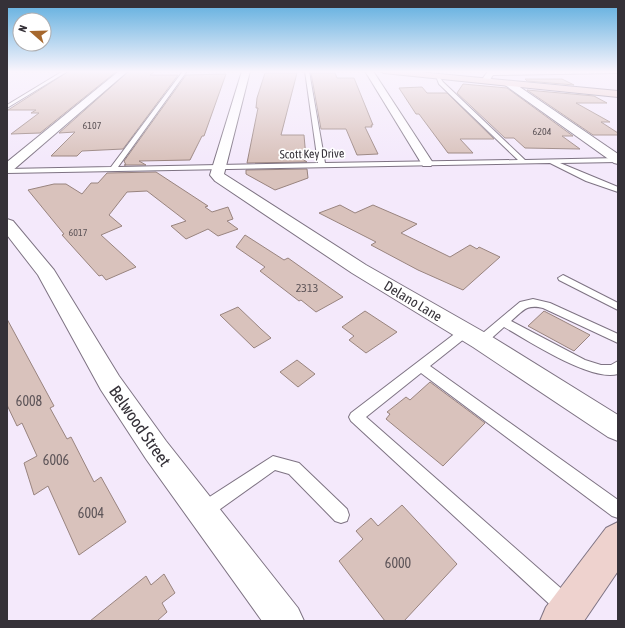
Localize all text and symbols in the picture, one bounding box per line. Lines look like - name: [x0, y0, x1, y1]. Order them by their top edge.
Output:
- north arrow: [12, 12, 52, 52]
- text: N: [16, 23, 29, 34]
- house number: 6107: [83, 120, 102, 131]
- house number: 6204: [533, 126, 552, 137]
- street label: Scott Key Drive: [280, 146, 344, 162]
- house number: 6017: [69, 227, 88, 238]
- street label: Delano Lane: [381, 277, 445, 325]
- house number: 2313: [296, 281, 318, 295]
- street label: Belwood Street: [105, 382, 175, 470]
- house number: 6008: [16, 393, 43, 409]
- house number: 6006: [43, 452, 70, 468]
- house number: 6004: [78, 505, 105, 521]
- house number: 6000: [385, 555, 412, 571]

